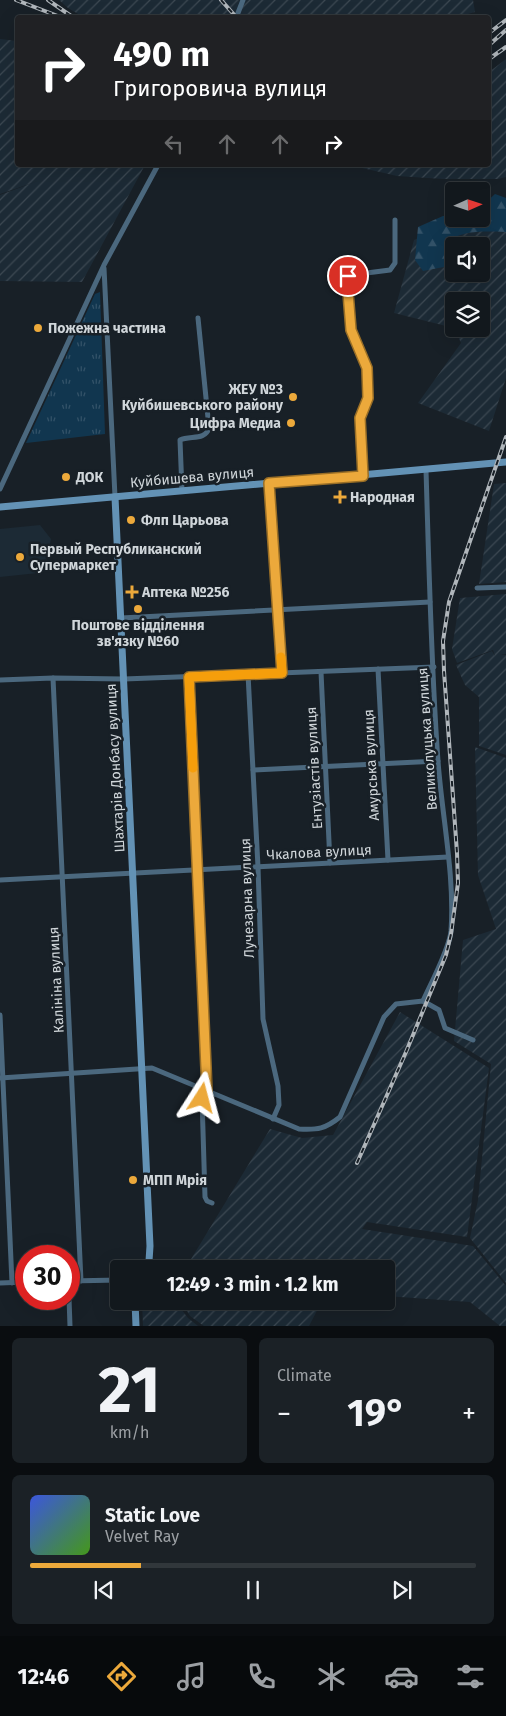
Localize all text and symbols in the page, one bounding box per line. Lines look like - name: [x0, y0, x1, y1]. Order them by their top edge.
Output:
- text: 490 m: [113, 33, 210, 75]
- icon: right: [30, 35, 95, 100]
- text: Григоровича вулиця: [113, 75, 327, 102]
- icon: left: [160, 130, 188, 158]
- icon: ahead: [213, 130, 241, 158]
- icon: ahead: [266, 130, 294, 158]
- icon: right: [319, 130, 347, 158]
- north arrow: [445, 182, 490, 228]
- map controls: [445, 182, 490, 337]
- button: sound: [445, 237, 490, 282]
- pin: [327, 255, 369, 297]
- icon: arrive: [334, 262, 362, 290]
- button: layers: [445, 292, 490, 337]
- place label: Пожежна частина: [48, 320, 166, 337]
- marker: Пожежна частина: [32, 322, 44, 334]
- place label: ЖЕУ №3 Куйбишевського району: [122, 381, 284, 414]
- marker: ЖЕУ №3 Куйбишевського району: [287, 391, 299, 403]
- place label: Цифра Медиа: [190, 415, 281, 432]
- marker: Цифра Медиа: [285, 417, 297, 429]
- street label: Куйбишева вулиця: [129, 464, 255, 491]
- place label: ДОК: [75, 469, 103, 486]
- marker: ДОК: [60, 471, 72, 483]
- place label: Народная: [350, 489, 415, 506]
- marker: Народная: [334, 491, 346, 503]
- place label: Флп Царьова: [141, 512, 229, 529]
- marker: Флп Царьова: [125, 514, 137, 526]
- place label: Первый Республиканский Супермаркет: [30, 541, 202, 574]
- marker: Первый Республиканский Супермаркет: [14, 551, 26, 563]
- place label: Аптека №256: [141, 584, 229, 601]
- marker: Аптека №256: [126, 586, 138, 598]
- marker: Поштове відділення зв'язку №60: [132, 603, 144, 615]
- place label: Поштове відділення зв'язку №60: [72, 617, 204, 650]
- street label: Великолуцька вулиця: [414, 667, 441, 811]
- street label: Шахтарів Донбасу вулиця: [103, 683, 128, 853]
- street label: Ентузіастів вулиця: [303, 706, 326, 830]
- street label: Амурська вулиця: [360, 709, 383, 821]
- street label: Лучезарна вулиця: [237, 838, 258, 958]
- street label: Чкалова вулиця: [266, 841, 372, 864]
- street label: Калініна вулиця: [45, 926, 68, 1034]
- position arrow: [175, 1071, 227, 1123]
- place label: МПП Мрія: [143, 1172, 207, 1189]
- marker: МПП Мрія: [127, 1174, 139, 1186]
- speed limit sign: 30: [15, 1245, 80, 1310]
- text: 12:49 · 3 min · 1.2 km: [166, 1273, 339, 1296]
- text: 21: [98, 1351, 161, 1429]
- text: Climate: [277, 1366, 332, 1385]
- text: 19°: [347, 1390, 406, 1436]
- text: −: [277, 1397, 291, 1430]
- text: +: [462, 1397, 476, 1430]
- text: km/h: [110, 1423, 149, 1442]
- text: Static Love: [105, 1504, 200, 1527]
- text: Velvet Ray: [105, 1527, 179, 1546]
- icon: previous: [90, 1576, 118, 1604]
- icon: pause: [239, 1576, 267, 1604]
- icon: next: [388, 1576, 416, 1604]
- icon: directions: [104, 1659, 139, 1694]
- icon: music: [174, 1659, 209, 1694]
- icon: phone: [244, 1659, 279, 1694]
- icon: climate: [314, 1659, 349, 1694]
- icon: car: [384, 1659, 419, 1694]
- icon: filters: [453, 1659, 488, 1694]
- text: 12:46: [17, 1663, 69, 1690]

